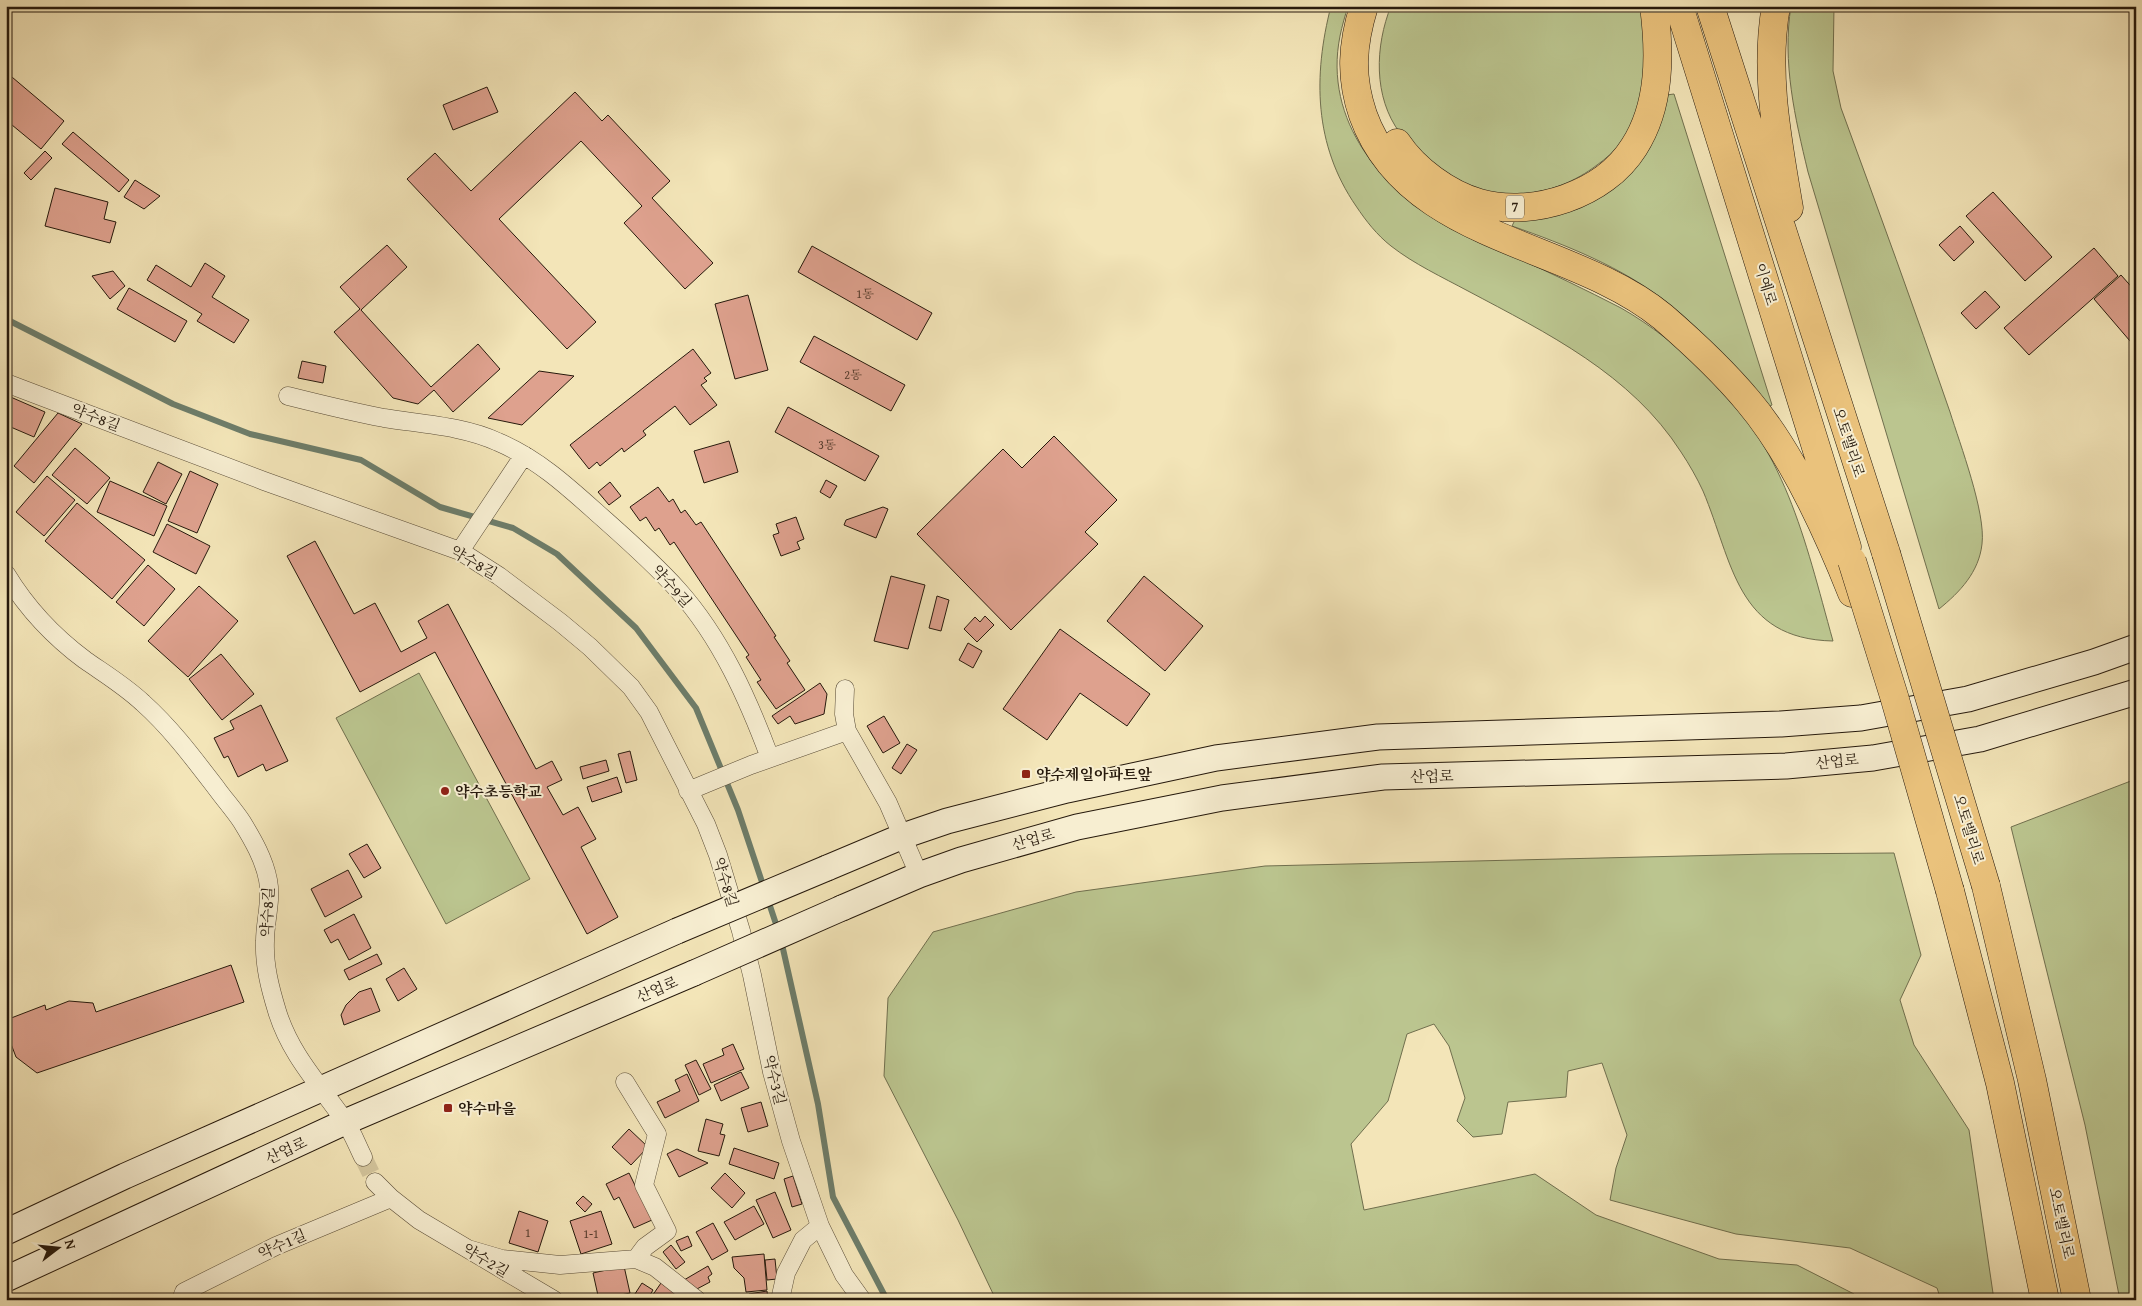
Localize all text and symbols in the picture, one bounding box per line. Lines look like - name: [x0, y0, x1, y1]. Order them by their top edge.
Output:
- road number: 7: [1506, 196, 1524, 218]
- street label: 이예로: [1750, 260, 1783, 308]
- house number: 1동: [856, 285, 874, 302]
- house number: 2동: [844, 366, 862, 383]
- street label: 약수8길: [69, 398, 123, 436]
- street label: 오토밸리로: [1828, 404, 1870, 480]
- house number: 3동: [818, 436, 836, 453]
- street label: 약수8길: [447, 540, 501, 584]
- street label: 약수9길: [647, 560, 697, 612]
- street label: 산업로: [1814, 748, 1860, 774]
- place label: 약수제일아파트앞: [1036, 764, 1152, 785]
- street label: 산업로: [1410, 765, 1454, 787]
- marker: 약수제일아파트앞: [1020, 768, 1032, 780]
- place label: 약수초등학교: [455, 781, 542, 802]
- marker: 약수초등학교: [439, 785, 451, 797]
- street label: 오토밸리로: [1948, 791, 1990, 867]
- street label: 산업로: [1009, 823, 1057, 855]
- street label: 약수8길: [709, 855, 743, 909]
- street label: 약수8길: [255, 886, 279, 938]
- street label: 산업로: [633, 971, 682, 1007]
- street label: 약수3길: [759, 1053, 791, 1107]
- place label: 약수마을: [458, 1098, 516, 1119]
- marker: 약수마을: [442, 1102, 454, 1114]
- street label: 산업로: [262, 1131, 311, 1169]
- street label: 오토밸리로: [2044, 1185, 2080, 1261]
- north arrow: [32, 1224, 82, 1274]
- street label: 약수1길: [255, 1224, 309, 1264]
- house number: 1: [525, 1224, 531, 1241]
- house number: 1-1: [583, 1225, 599, 1242]
- text: N: [60, 1237, 82, 1252]
- street label: 약수2길: [459, 1238, 513, 1282]

